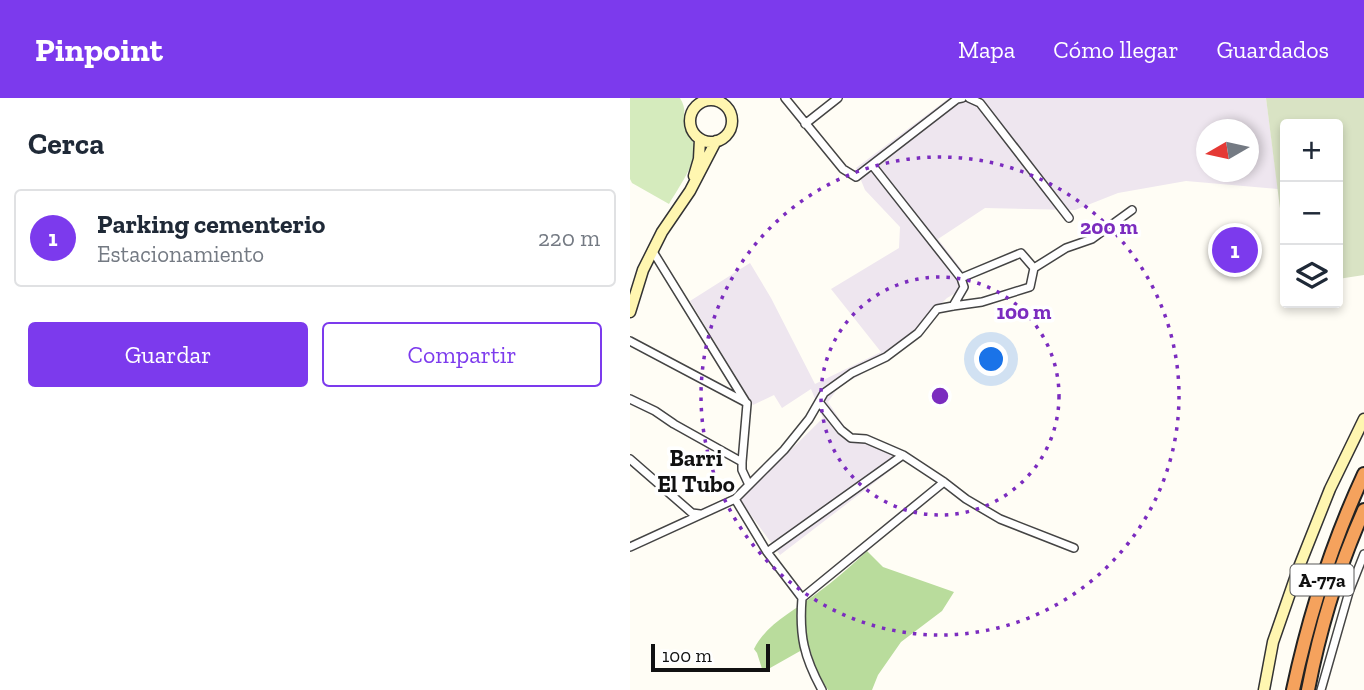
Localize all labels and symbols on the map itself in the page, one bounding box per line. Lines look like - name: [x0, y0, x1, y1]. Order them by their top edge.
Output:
- north arrow: [1196, 119, 1259, 182]
- text: 200 m: [1080, 214, 1138, 239]
- pin: 1: [1212, 224, 1258, 276]
- text: 100 m: [997, 299, 1052, 324]
- your location: [974, 342, 1008, 376]
- centre of rings: [928, 384, 952, 408]
- district label: Barri El Tubo: [657, 444, 735, 498]
- road number: A-77a: [1290, 565, 1354, 596]
- scale bar: [651, 641, 770, 673]

